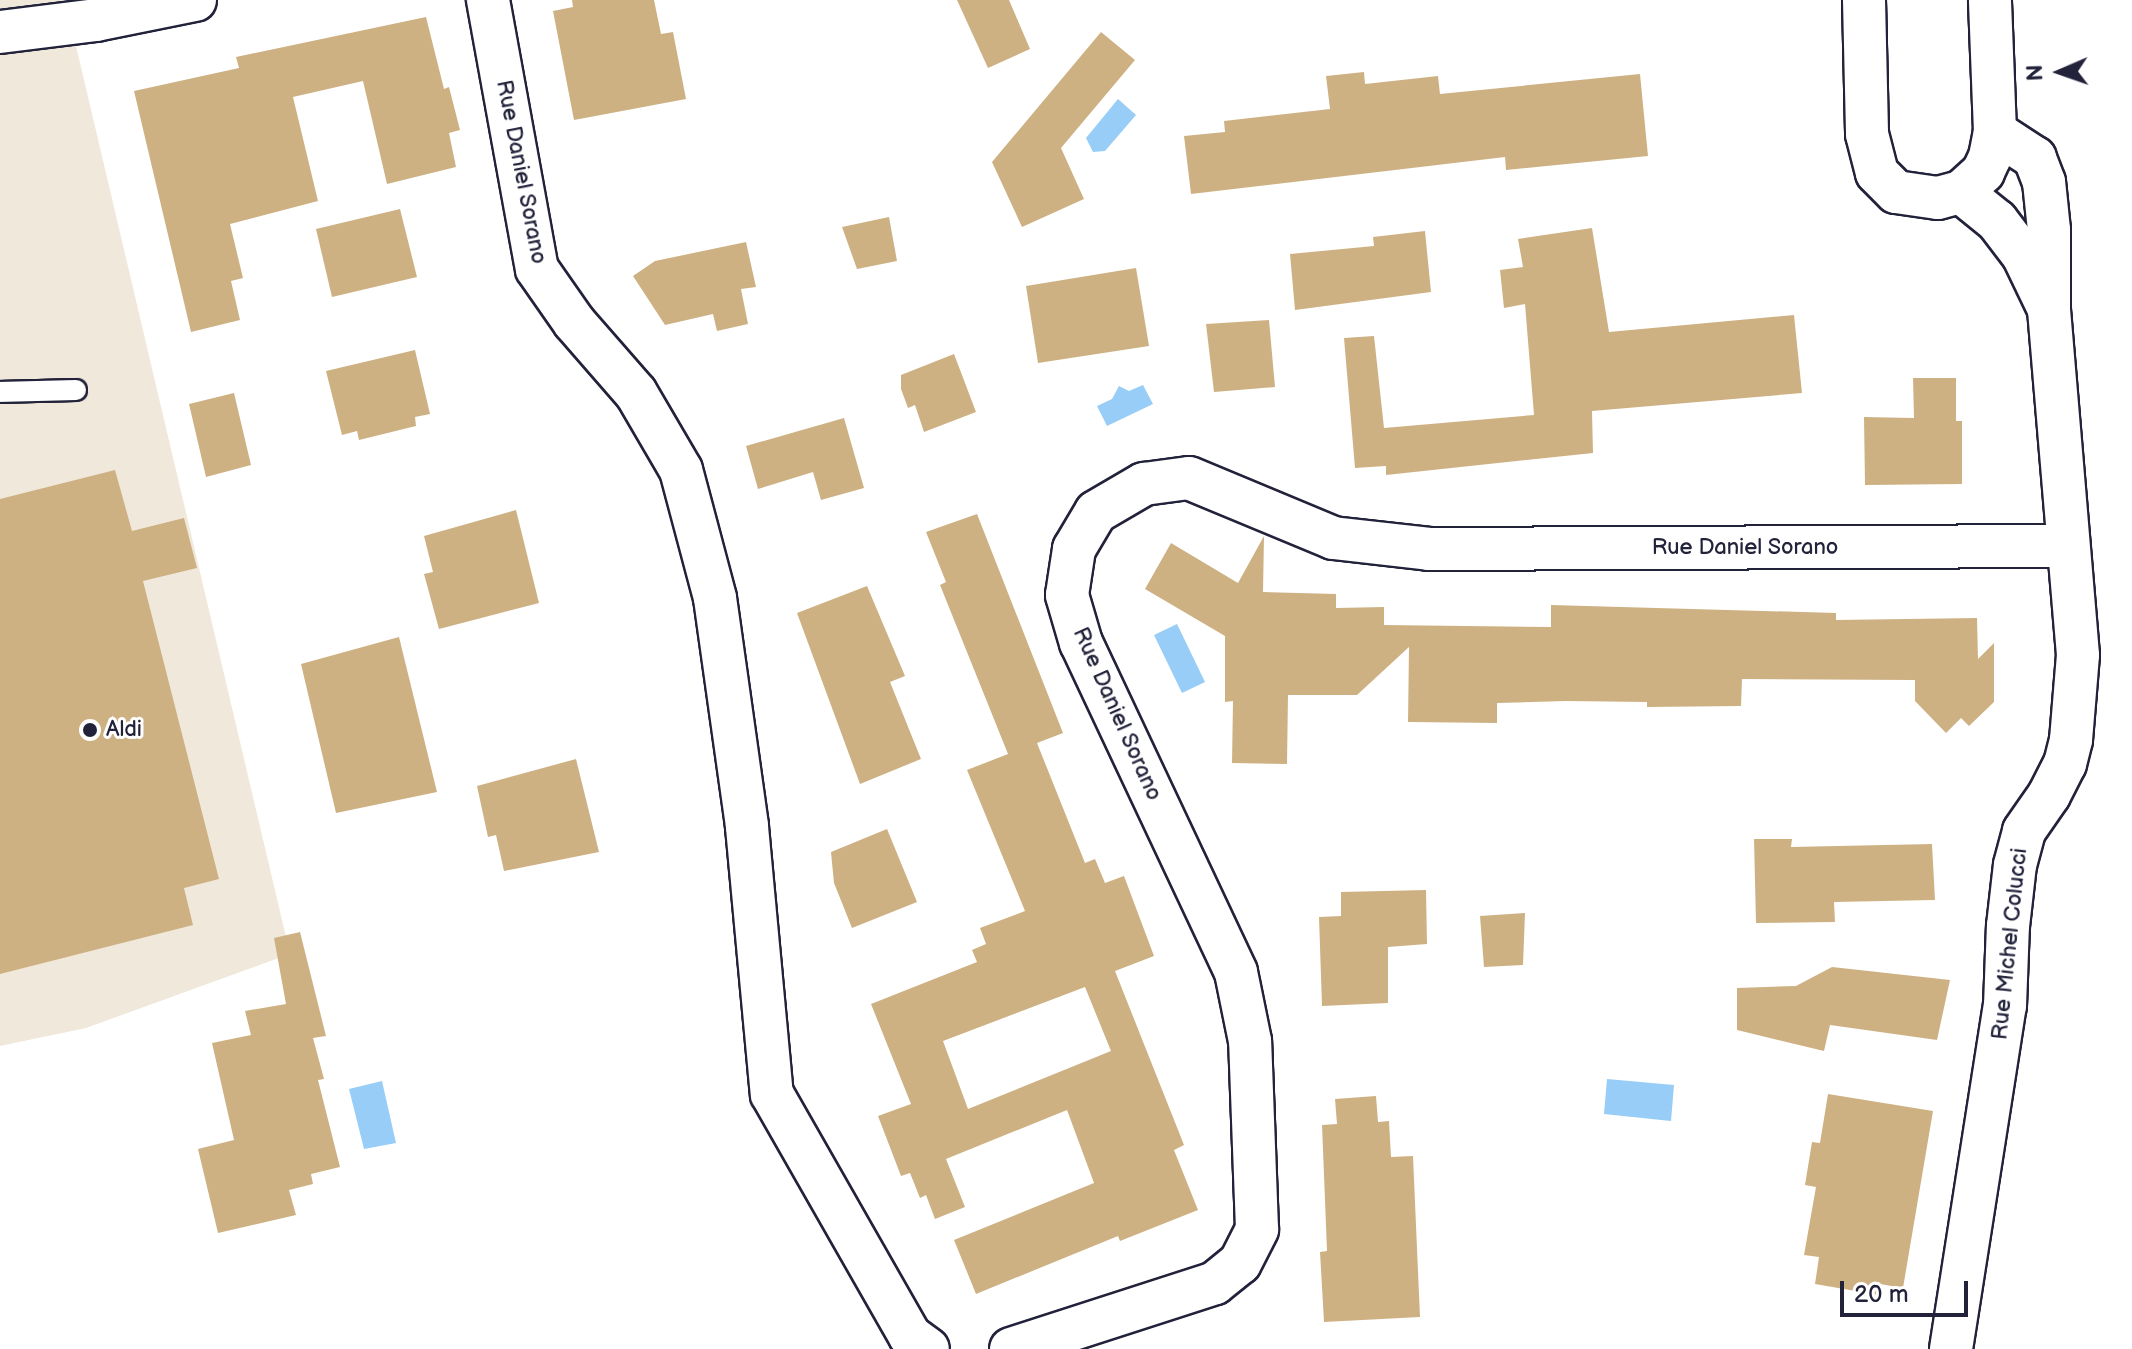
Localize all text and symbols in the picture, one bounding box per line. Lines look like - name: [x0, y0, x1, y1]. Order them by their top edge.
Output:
- north arrow: [2020, 32, 2100, 112]
- text: N: [2022, 64, 2049, 82]
- street label: Rue Daniel Sorano: [490, 78, 552, 266]
- street label: Rue Daniel Sorano: [1651, 535, 1839, 561]
- street label: Rue Daniel Sorano: [1067, 623, 1167, 805]
- place label: Aldi: [106, 717, 142, 743]
- marker: Aldi: [81, 721, 99, 739]
- street label: Rue Michel Colucci: [1987, 847, 2033, 1041]
- scale bar: [1844, 1265, 1972, 1315]
- text: 20 m: [1854, 1280, 1909, 1309]

